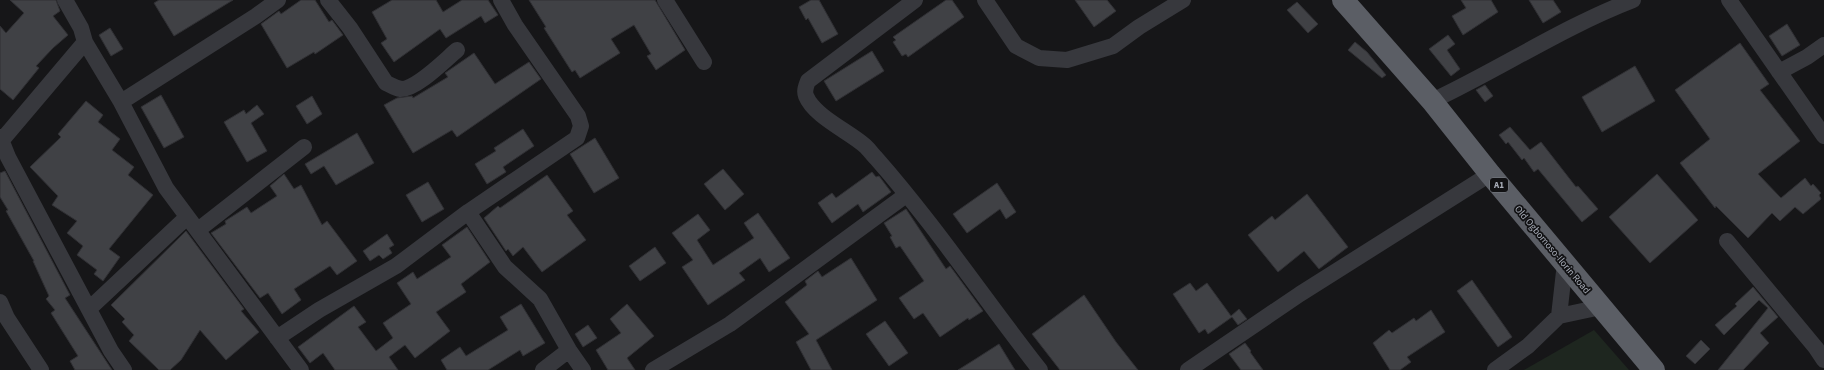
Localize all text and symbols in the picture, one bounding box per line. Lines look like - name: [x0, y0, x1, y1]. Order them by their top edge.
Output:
- road number: A1: [1490, 178, 1508, 192]
- street label: Old Ogbomoso-Ilorin Road: [1511, 203, 1593, 297]

